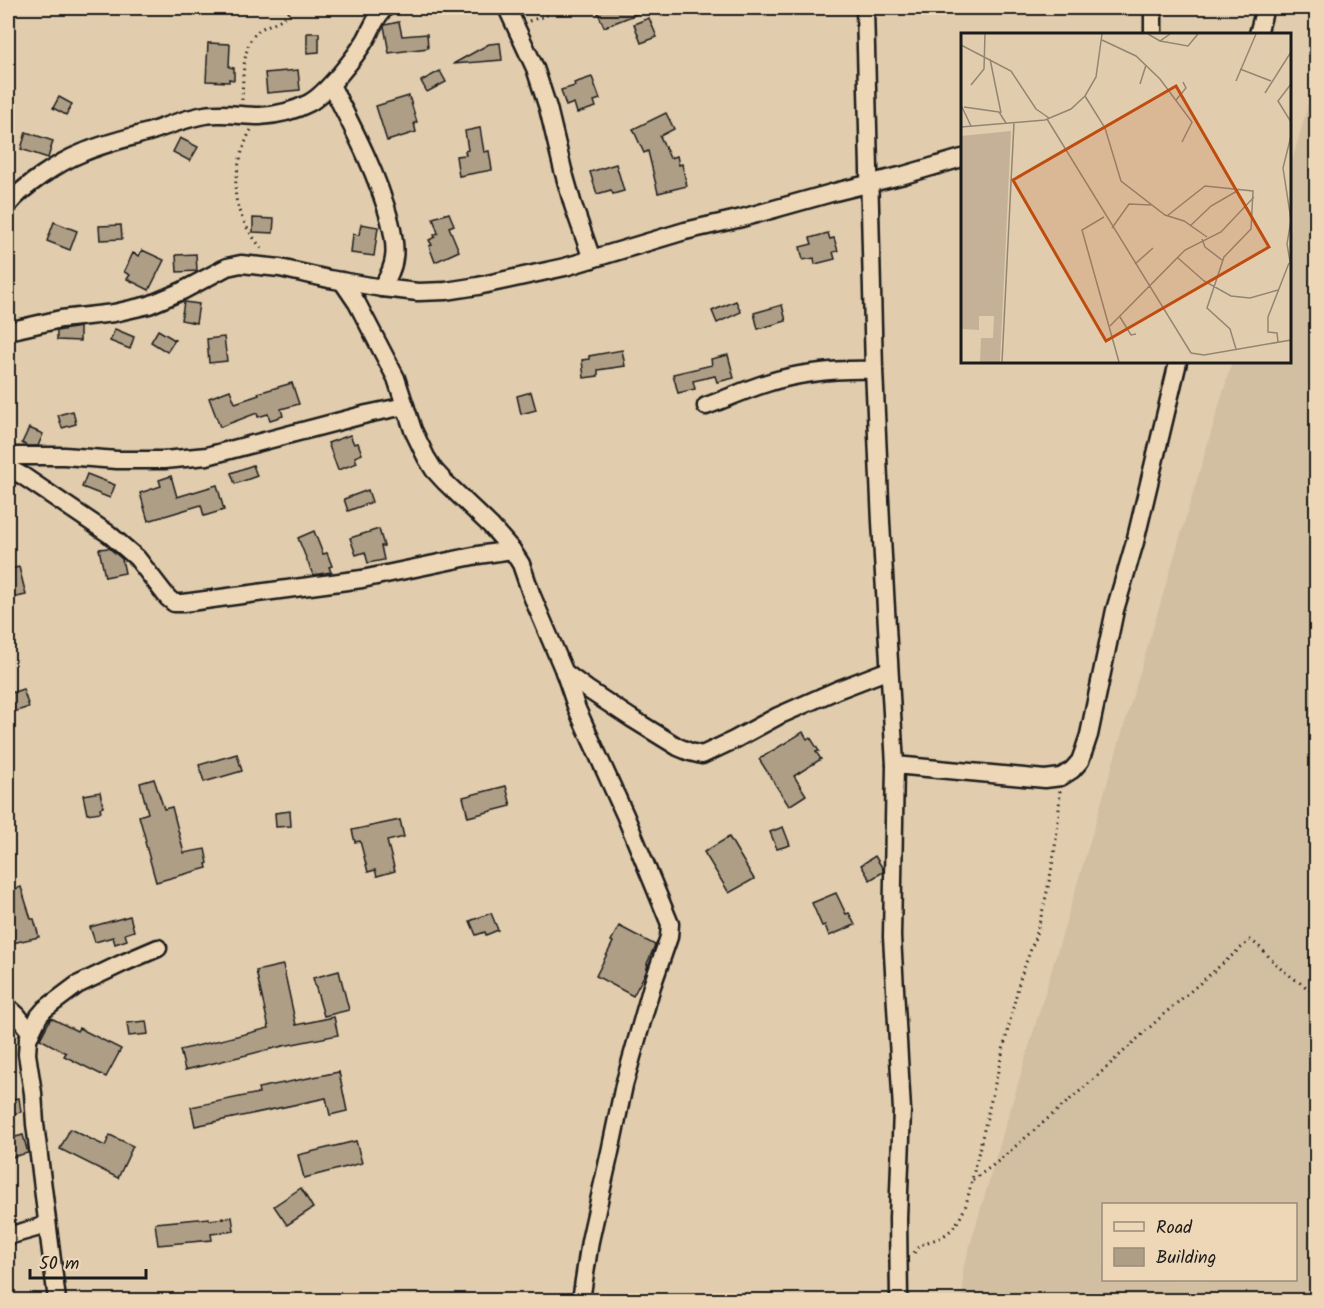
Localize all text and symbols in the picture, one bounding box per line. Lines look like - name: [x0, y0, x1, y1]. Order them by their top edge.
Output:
- inset map: [961, 33, 1291, 363]
- legend: [1102, 1203, 1297, 1281]
- text: Road: [1156, 1214, 1193, 1243]
- scale bar: [30, 1242, 146, 1280]
- text: Building: [1156, 1244, 1216, 1273]
- text: 50 m: [39, 1250, 79, 1279]

